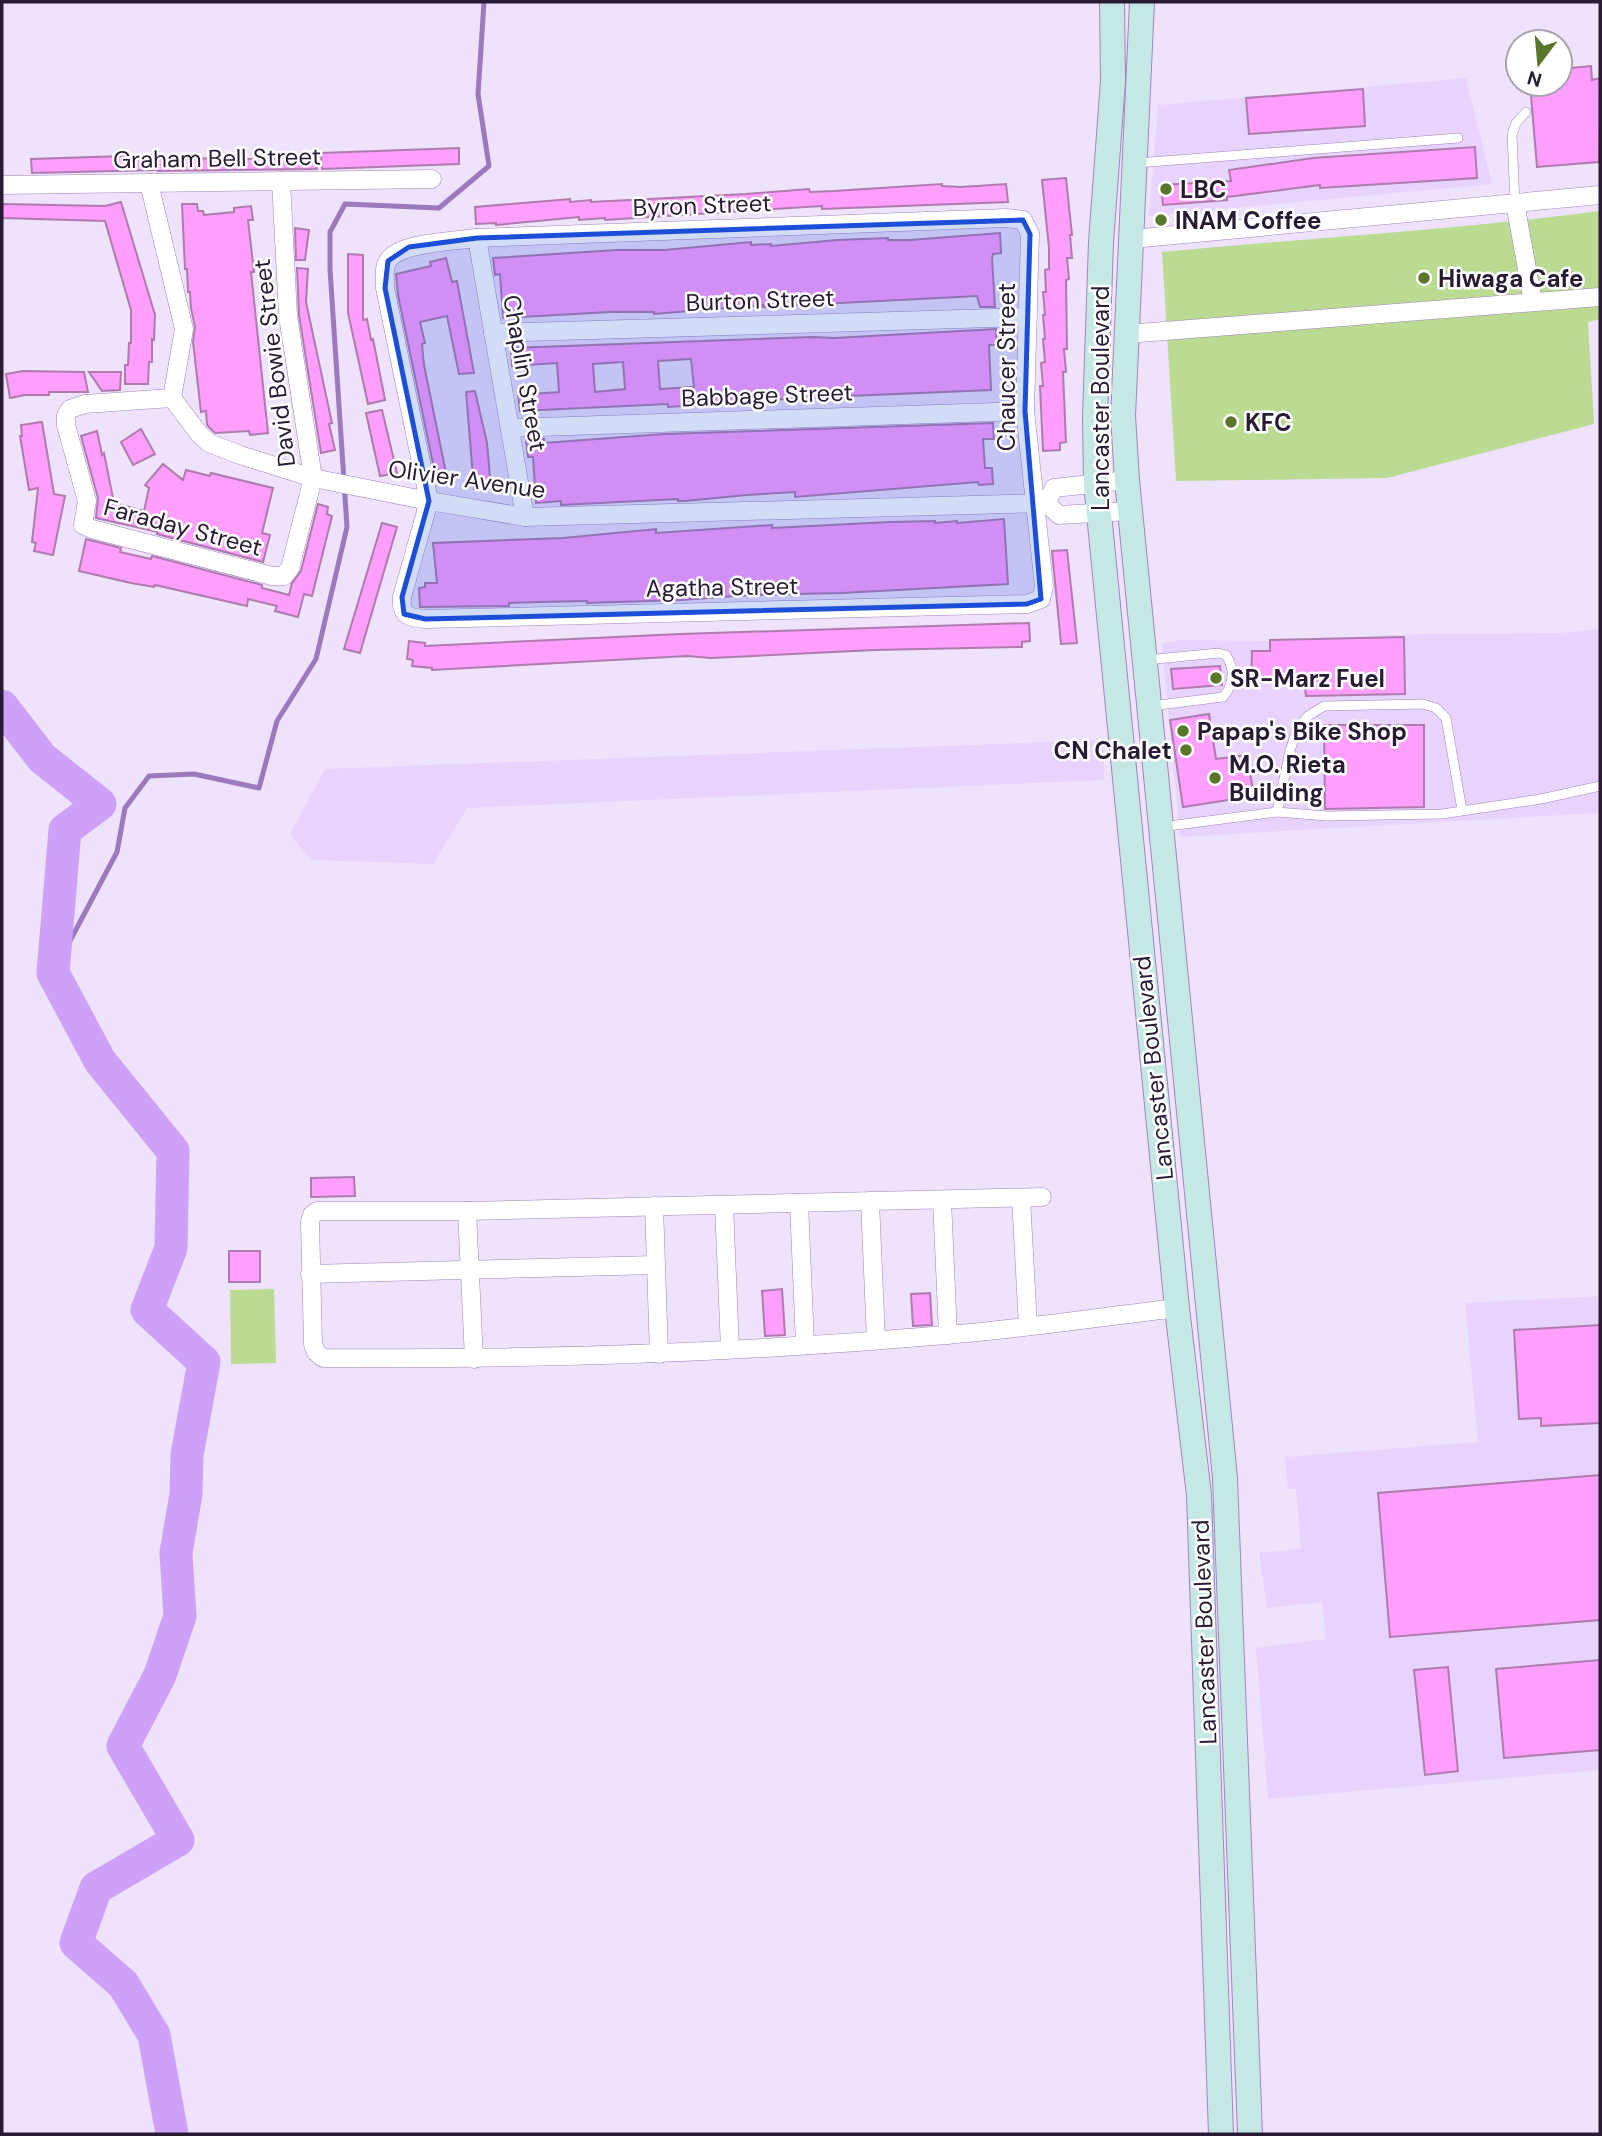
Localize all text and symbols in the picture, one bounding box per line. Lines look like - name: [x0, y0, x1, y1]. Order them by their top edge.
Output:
- north arrow: [1504, 28, 1574, 98]
- text: N: [1524, 65, 1545, 93]
- street label: Graham Bell Street: [113, 141, 321, 175]
- place label: LBC: [1180, 174, 1226, 205]
- marker: LBC: [1158, 181, 1174, 197]
- street label: Byron Street: [632, 187, 772, 223]
- place label: INAM Coffee: [1175, 205, 1322, 236]
- marker: INAM Coffee: [1153, 212, 1169, 228]
- street label: David Bowie Street: [246, 257, 302, 469]
- place label: Hiwaga Cafe: [1438, 263, 1583, 294]
- marker: Hiwaga Cafe: [1416, 270, 1432, 286]
- street label: Burton Street: [685, 282, 835, 318]
- street label: Chaucer Street: [991, 283, 1022, 451]
- street label: Lancaster Boulevard: [1085, 285, 1116, 511]
- street label: Chaplin Street: [496, 292, 554, 454]
- street label: Babbage Street: [681, 377, 853, 413]
- place label: KFC: [1245, 407, 1292, 438]
- marker: KFC: [1223, 414, 1239, 430]
- street label: Olivier Avenue: [386, 453, 548, 505]
- street label: Faraday Street: [100, 491, 266, 563]
- street label: Agatha Street: [645, 570, 799, 604]
- place label: SR-Marz Fuel: [1230, 663, 1385, 694]
- marker: SR-Marz Fuel: [1208, 670, 1224, 686]
- place label: Papap's Bike Shop: [1197, 716, 1407, 747]
- marker: Papap's Bike Shop: [1175, 723, 1191, 739]
- place label: CN Chalet: [1053, 735, 1172, 766]
- marker: CN Chalet: [1178, 742, 1194, 758]
- place label: M.O. Rieta Building: [1229, 749, 1346, 808]
- marker: M.O. Rieta Building: [1207, 770, 1223, 786]
- street label: Lancaster Boulevard: [1126, 954, 1180, 1182]
- street label: Lancaster Boulevard: [1185, 1519, 1223, 1745]

